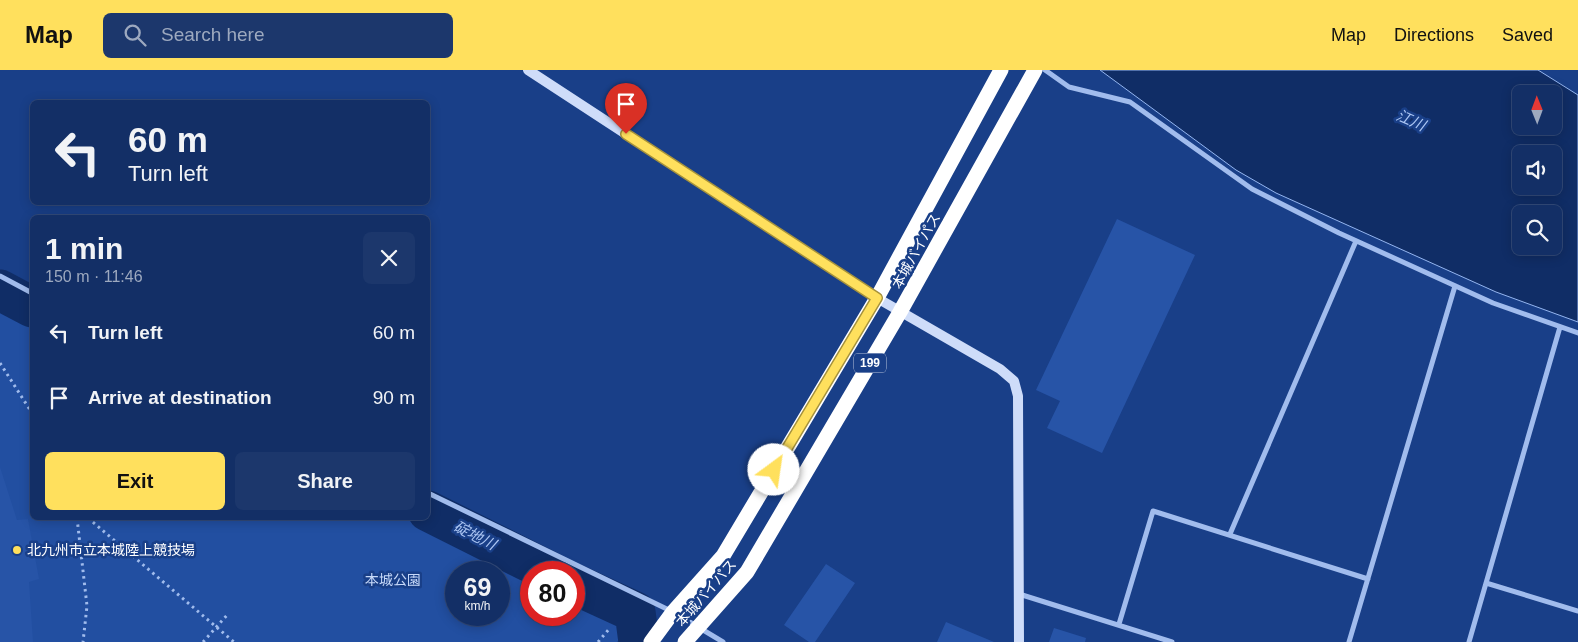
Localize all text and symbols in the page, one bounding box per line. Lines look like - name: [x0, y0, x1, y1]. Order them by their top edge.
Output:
- search box: [103, 13, 453, 58]
- text: Map: [25, 21, 73, 48]
- icon: search: [121, 21, 149, 49]
- text: Search here: [161, 24, 265, 45]
- text: Map: [1331, 25, 1366, 45]
- text: Directions: [1394, 25, 1474, 45]
- text: Saved: [1502, 25, 1553, 45]
- pin: [605, 83, 647, 134]
- north arrow: [1512, 85, 1562, 135]
- map controls: [1512, 85, 1562, 255]
- icon: arrive: [612, 90, 640, 118]
- water label: 江川: [1394, 106, 1430, 135]
- icon: left: [45, 120, 110, 185]
- text: 60 m: [128, 120, 208, 159]
- button: sound: [1512, 145, 1562, 195]
- text: Turn left: [128, 161, 208, 186]
- button: search: [1512, 205, 1562, 255]
- street label: 本城バイパス: [889, 211, 943, 291]
- text: 1 min: [45, 232, 123, 265]
- button: close: [363, 232, 415, 284]
- text: 150 m · 11:46: [45, 268, 143, 285]
- icon: left: [45, 319, 73, 347]
- text: Turn left: [88, 322, 163, 343]
- text: 60 m: [373, 322, 415, 343]
- road number: 199: [854, 354, 886, 372]
- icon: arrive: [45, 384, 73, 412]
- text: Arrive at destination: [88, 387, 272, 408]
- text: 90 m: [373, 387, 415, 408]
- position arrow: [747, 443, 799, 495]
- button: Exit: [45, 452, 225, 510]
- button: Share: [235, 452, 415, 510]
- water label: 碇地川: [451, 517, 501, 554]
- place label: 北九州市立本城陸上競技場: [27, 542, 195, 558]
- marker: 北九州市立本城陸上競技場: [11, 544, 23, 556]
- street label: 本城バイパス: [672, 556, 740, 630]
- speed limit sign: 80: [520, 561, 585, 626]
- park label: 本城公園: [365, 572, 421, 588]
- text: 69: [464, 573, 491, 601]
- text: km/h: [464, 599, 491, 613]

